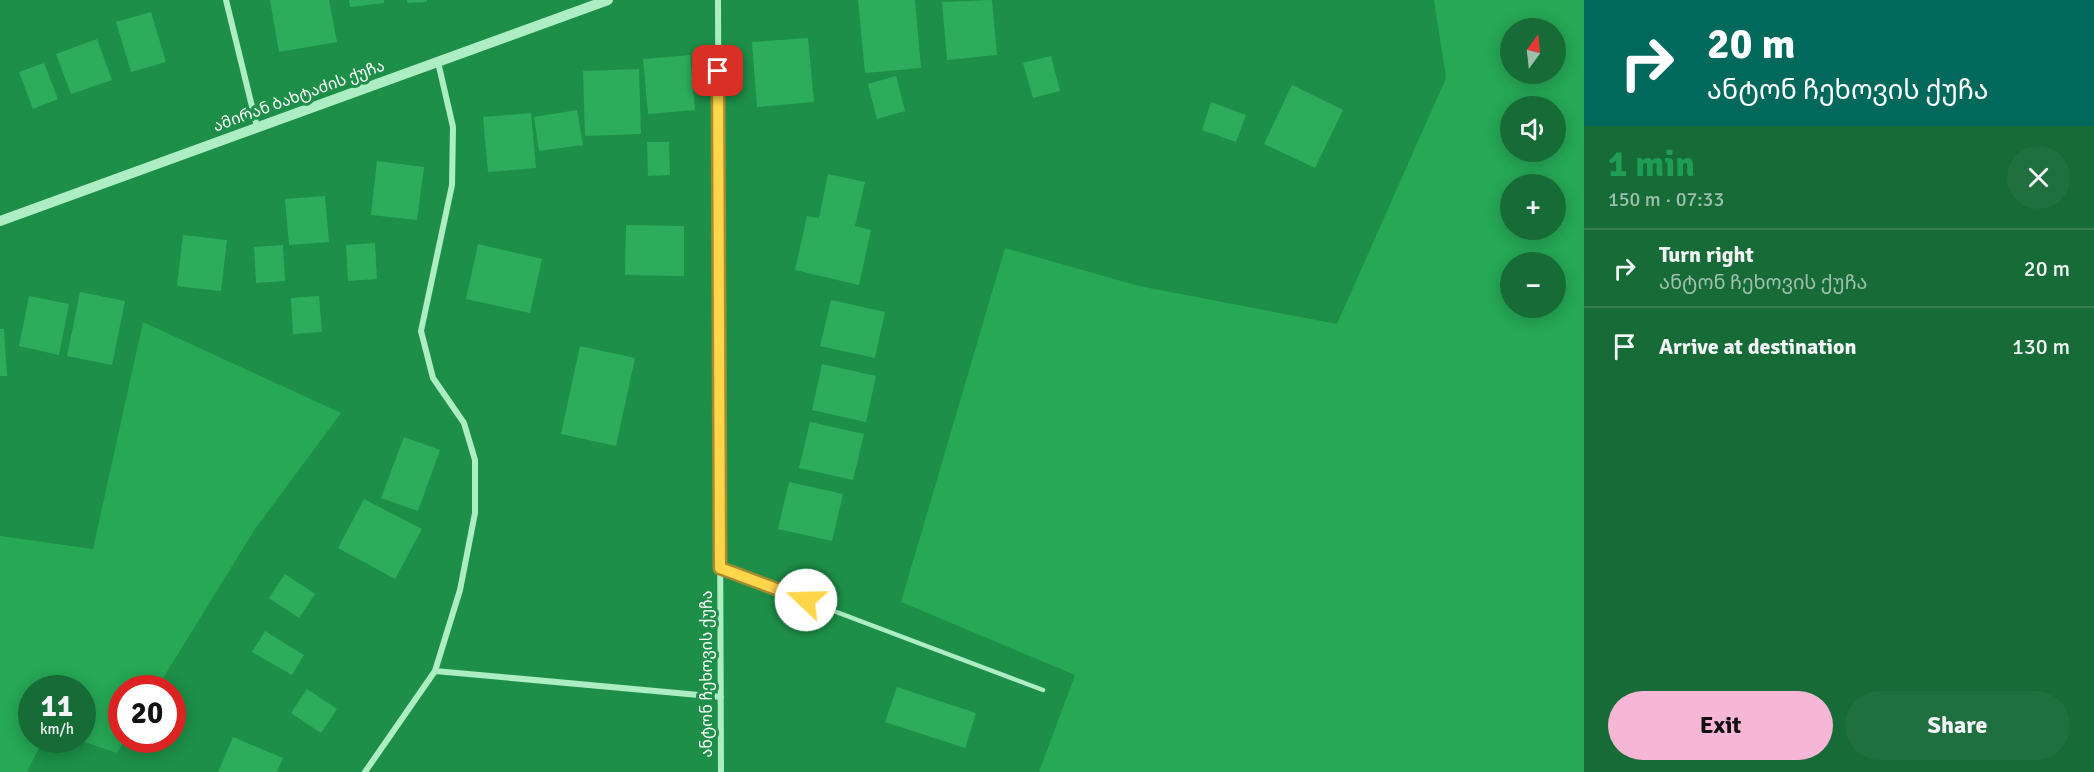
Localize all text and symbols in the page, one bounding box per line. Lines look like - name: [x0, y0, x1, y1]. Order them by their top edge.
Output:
- north arrow: [1500, 18, 1566, 84]
- map controls: [1500, 18, 1566, 318]
- text: 20 m: [1707, 19, 1796, 70]
- icon: right: [1608, 24, 1686, 102]
- pin: [692, 45, 743, 96]
- icon: arrive: [701, 54, 734, 87]
- street label: ამირან ბახტაძის ქუჩა: [210, 56, 388, 136]
- text: ანტონ ჩეხოვის ქუჩა: [1707, 74, 1989, 107]
- button: sound: [1500, 96, 1566, 162]
- text: 1 min: [1608, 142, 1695, 187]
- button: close: [2007, 146, 2070, 209]
- button: +: [1500, 174, 1566, 240]
- text: 150 m · 07:33: [1608, 187, 1724, 212]
- text: Turn right: [1659, 241, 1754, 268]
- button: −: [1500, 252, 1566, 318]
- icon: right: [1608, 252, 1641, 285]
- text: 20 m: [2024, 255, 2070, 282]
- text: ანტონ ჩეხოვის ქუჩა: [1659, 270, 1868, 295]
- icon: arrive: [1608, 330, 1641, 363]
- text: Arrive at destination: [1659, 333, 1856, 360]
- text: 130 m: [2012, 333, 2070, 360]
- position arrow: [774, 568, 838, 632]
- street label: ანტონ ჩეხოვის ქუჩა: [697, 591, 717, 757]
- speed limit sign: 20: [108, 675, 186, 753]
- text: 11: [41, 688, 73, 725]
- button: Exit: [1608, 691, 1833, 760]
- button: Share: [1845, 691, 2070, 760]
- text: km/h: [40, 720, 74, 738]

